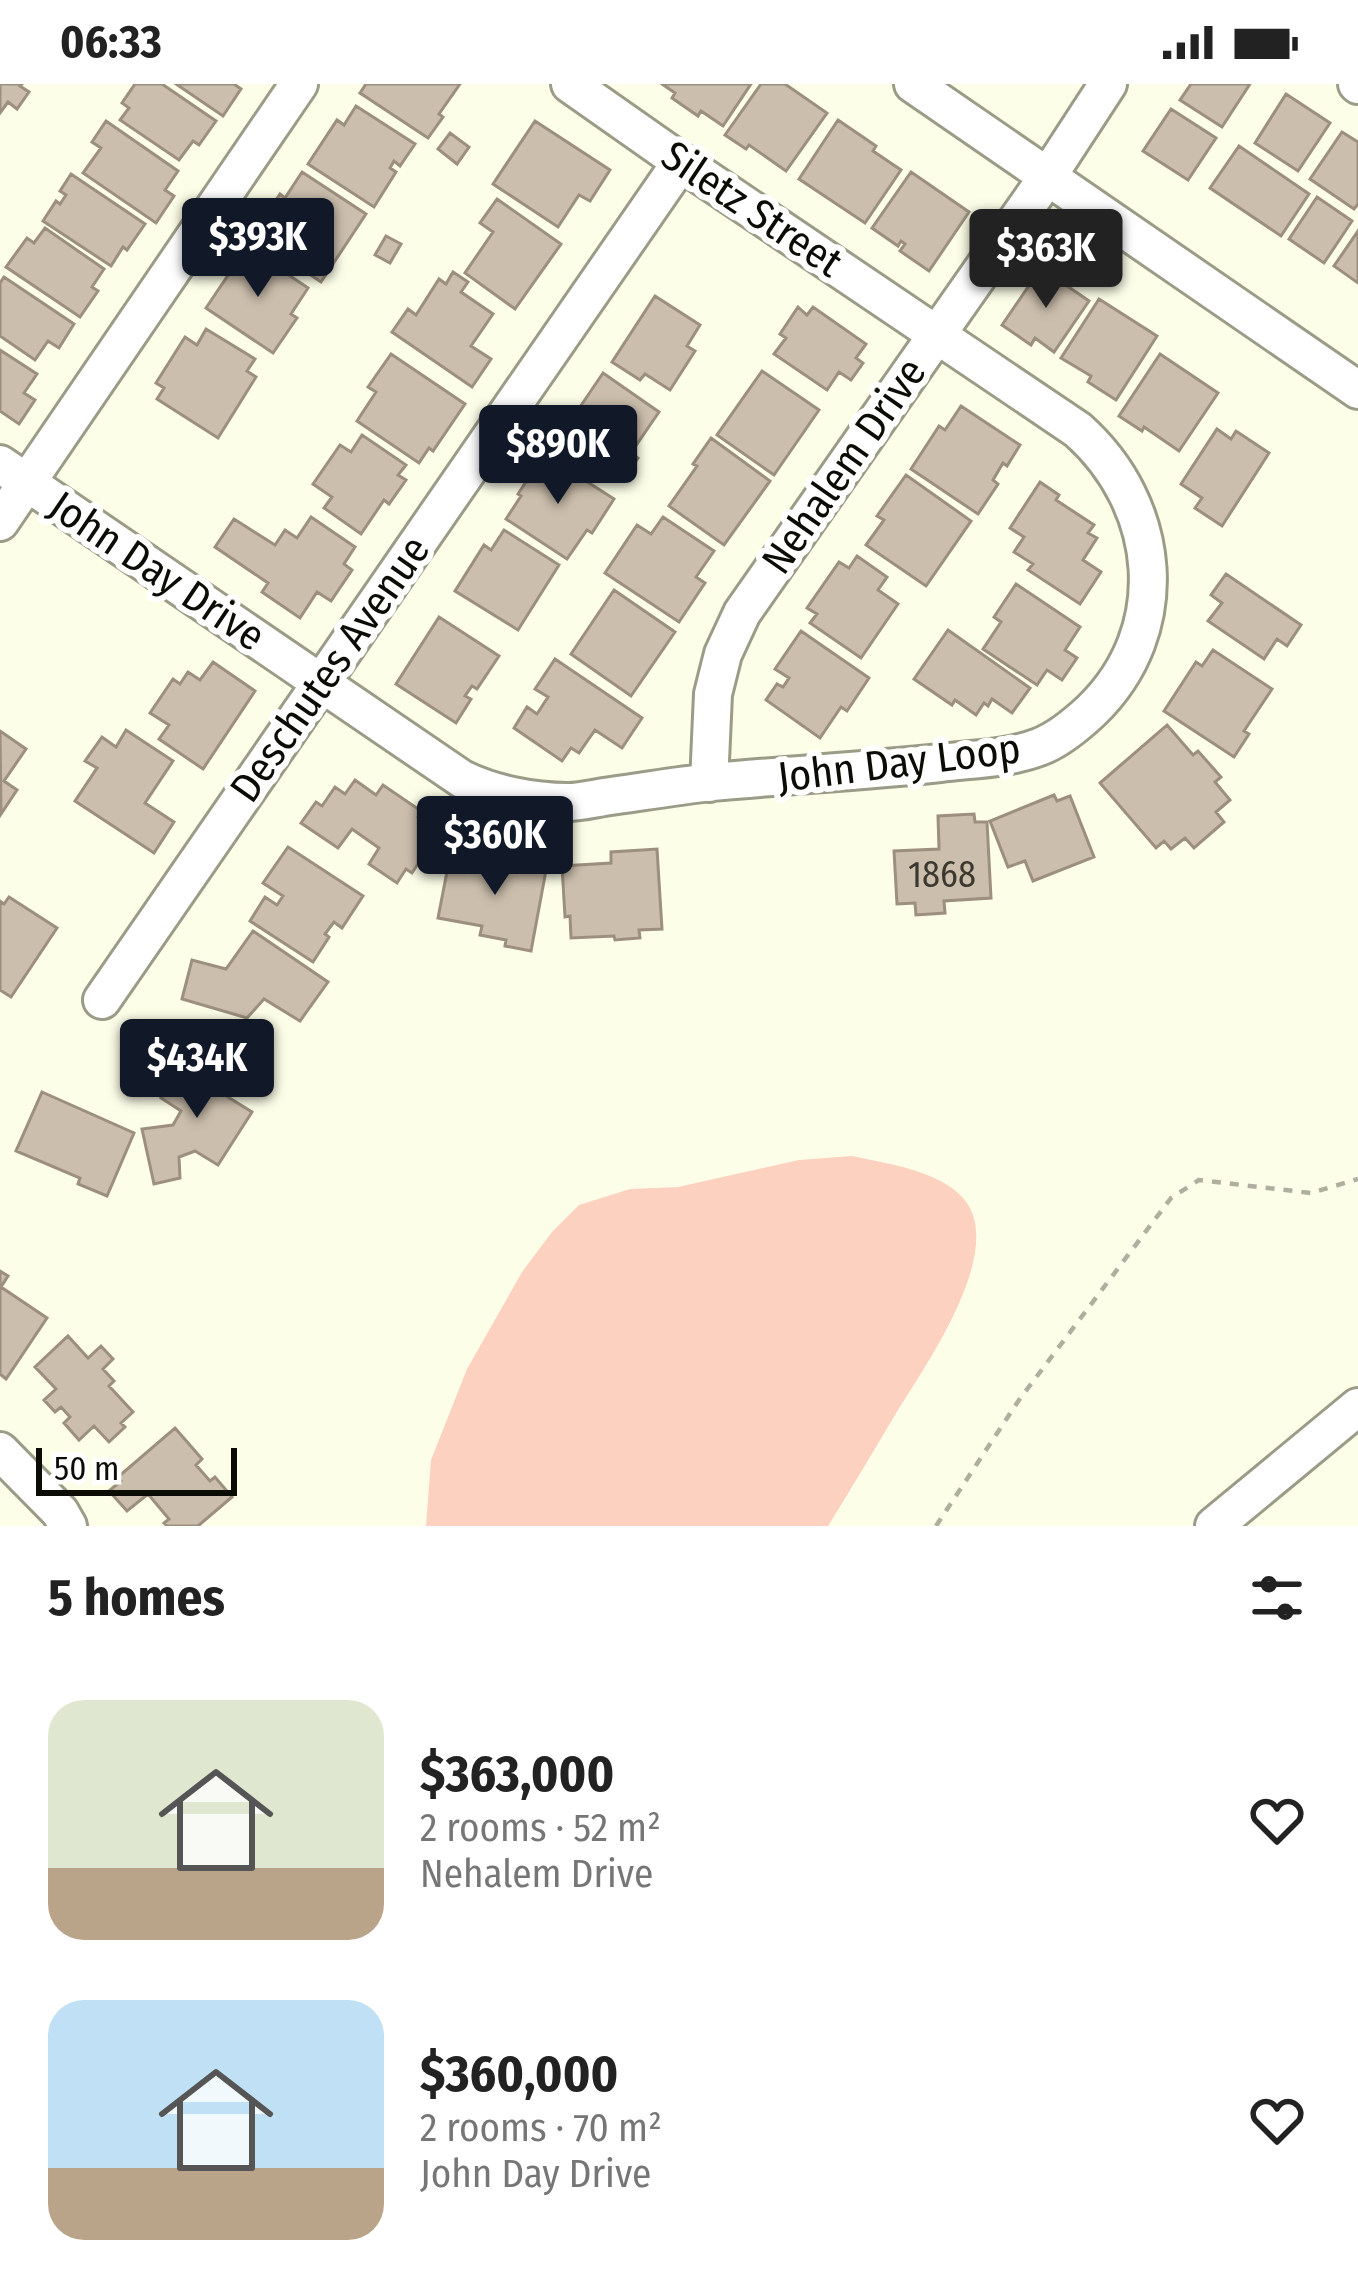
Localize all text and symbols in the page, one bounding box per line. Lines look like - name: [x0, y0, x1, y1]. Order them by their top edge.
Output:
- text: 06:33: [60, 15, 162, 69]
- street label: Siletz Street: [652, 131, 852, 288]
- pin: $393K: [174, 198, 342, 300]
- pin: $363K: [962, 209, 1130, 311]
- text: $393K: [209, 214, 307, 260]
- text: $363K: [996, 225, 1096, 271]
- street label: Nehalem Drive: [751, 349, 937, 583]
- pin: $890K: [474, 405, 642, 507]
- text: $890K: [506, 421, 610, 467]
- street label: John Day Drive: [40, 481, 274, 661]
- street label: Deschutes Avenue: [220, 526, 440, 812]
- street label: John Day Loop: [775, 723, 1023, 803]
- pin: $360K: [411, 796, 579, 898]
- text: $360K: [444, 812, 546, 858]
- house number: 1868: [908, 853, 976, 897]
- pin: $434K: [113, 1019, 281, 1121]
- text: $434K: [147, 1035, 247, 1081]
- scale bar: [36, 1442, 237, 1495]
- text: 50 m: [54, 1449, 119, 1489]
- icon: filters: [1244, 1565, 1310, 1631]
- text: 5 homes: [48, 1567, 225, 1629]
- text: $363,000: [420, 1743, 614, 1805]
- icon: home: [144, 1748, 288, 1892]
- icon: heart: [1244, 1787, 1310, 1853]
- text: 2 rooms · 52 m²: [420, 1805, 661, 1851]
- text: Nehalem Drive: [420, 1851, 653, 1897]
- text: $360,000: [420, 2043, 618, 2105]
- icon: home: [144, 2048, 288, 2192]
- icon: heart: [1244, 2087, 1310, 2153]
- text: 2 rooms · 70 m²: [420, 2105, 662, 2151]
- text: John Day Drive: [420, 2151, 651, 2197]

